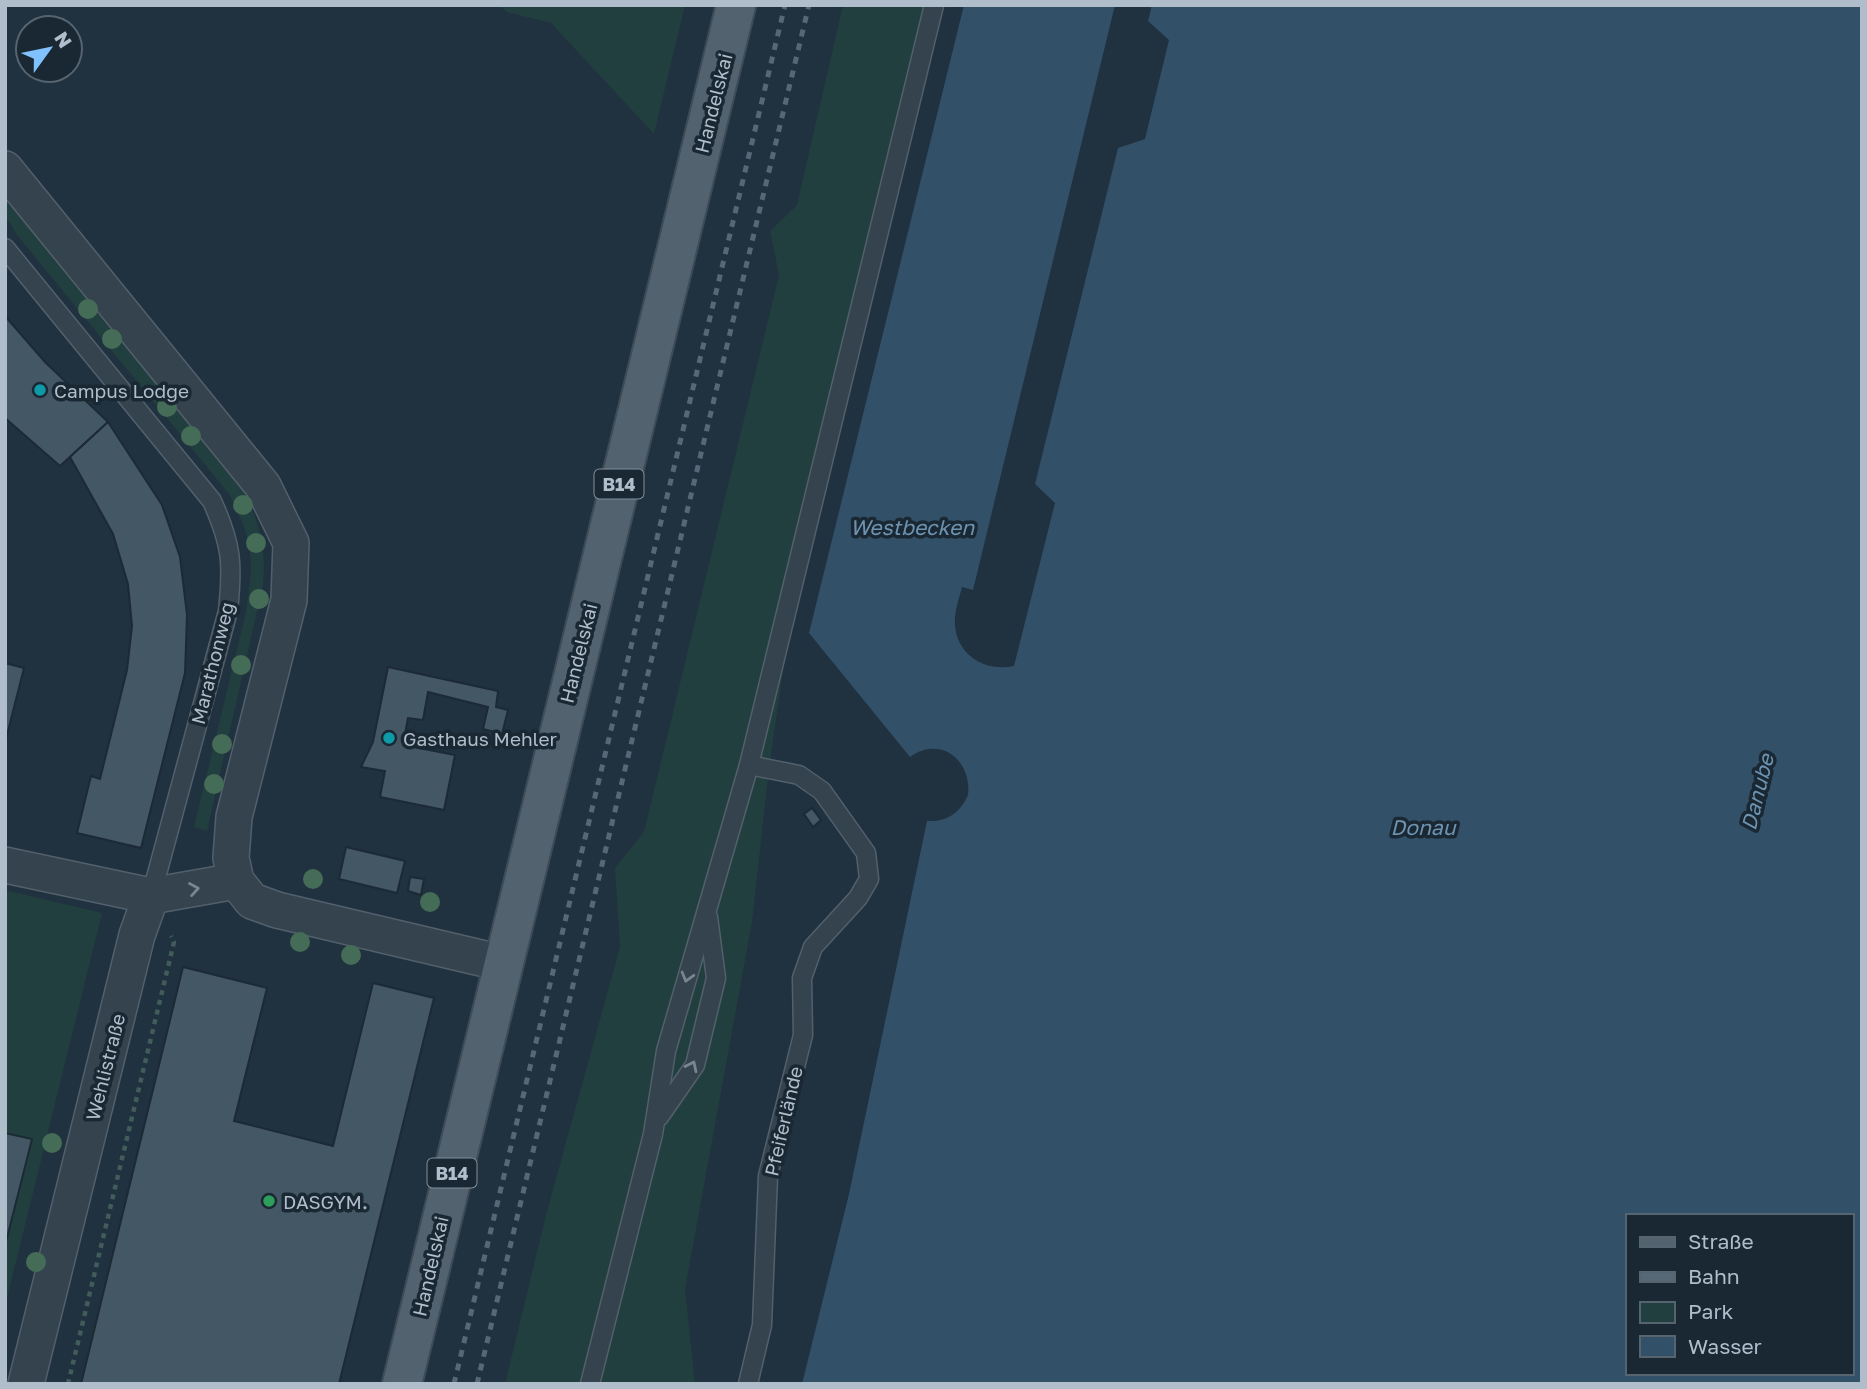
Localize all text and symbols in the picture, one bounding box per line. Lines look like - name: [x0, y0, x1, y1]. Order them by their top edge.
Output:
- north arrow: [14, 14, 84, 84]
- text: N: [50, 27, 77, 52]
- street label: Handelskai: [689, 51, 737, 155]
- place label: Campus Lodge: [54, 379, 189, 402]
- marker: Campus Lodge: [32, 382, 48, 398]
- road number: B14: [594, 470, 644, 498]
- water label: Westbecken: [850, 514, 975, 540]
- street label: Marathonweg: [186, 600, 238, 726]
- street label: Handelskai: [554, 601, 602, 705]
- place label: Gasthaus Mehler: [403, 727, 557, 750]
- marker: Gasthaus Mehler: [381, 730, 397, 746]
- water label: Danube: [1735, 750, 1779, 833]
- water label: Donau: [1391, 814, 1457, 840]
- one-way arrow: [188, 882, 199, 897]
- one-way arrow: [681, 971, 695, 983]
- street label: Wehlistraße: [81, 1011, 129, 1123]
- one-way arrow: [684, 1060, 697, 1073]
- street label: Pfeiferlände: [759, 1064, 807, 1178]
- road number: B14: [428, 1158, 476, 1188]
- place label: DASGYM.: [283, 1190, 368, 1213]
- marker: DASGYM.: [261, 1193, 277, 1209]
- street label: Handelskai: [407, 1214, 453, 1318]
- legend: [1626, 1214, 1853, 1375]
- text: Straße: [1688, 1228, 1754, 1254]
- text: Bahn: [1688, 1263, 1740, 1289]
- text: Park: [1688, 1298, 1734, 1324]
- text: Wasser: [1688, 1333, 1762, 1359]

